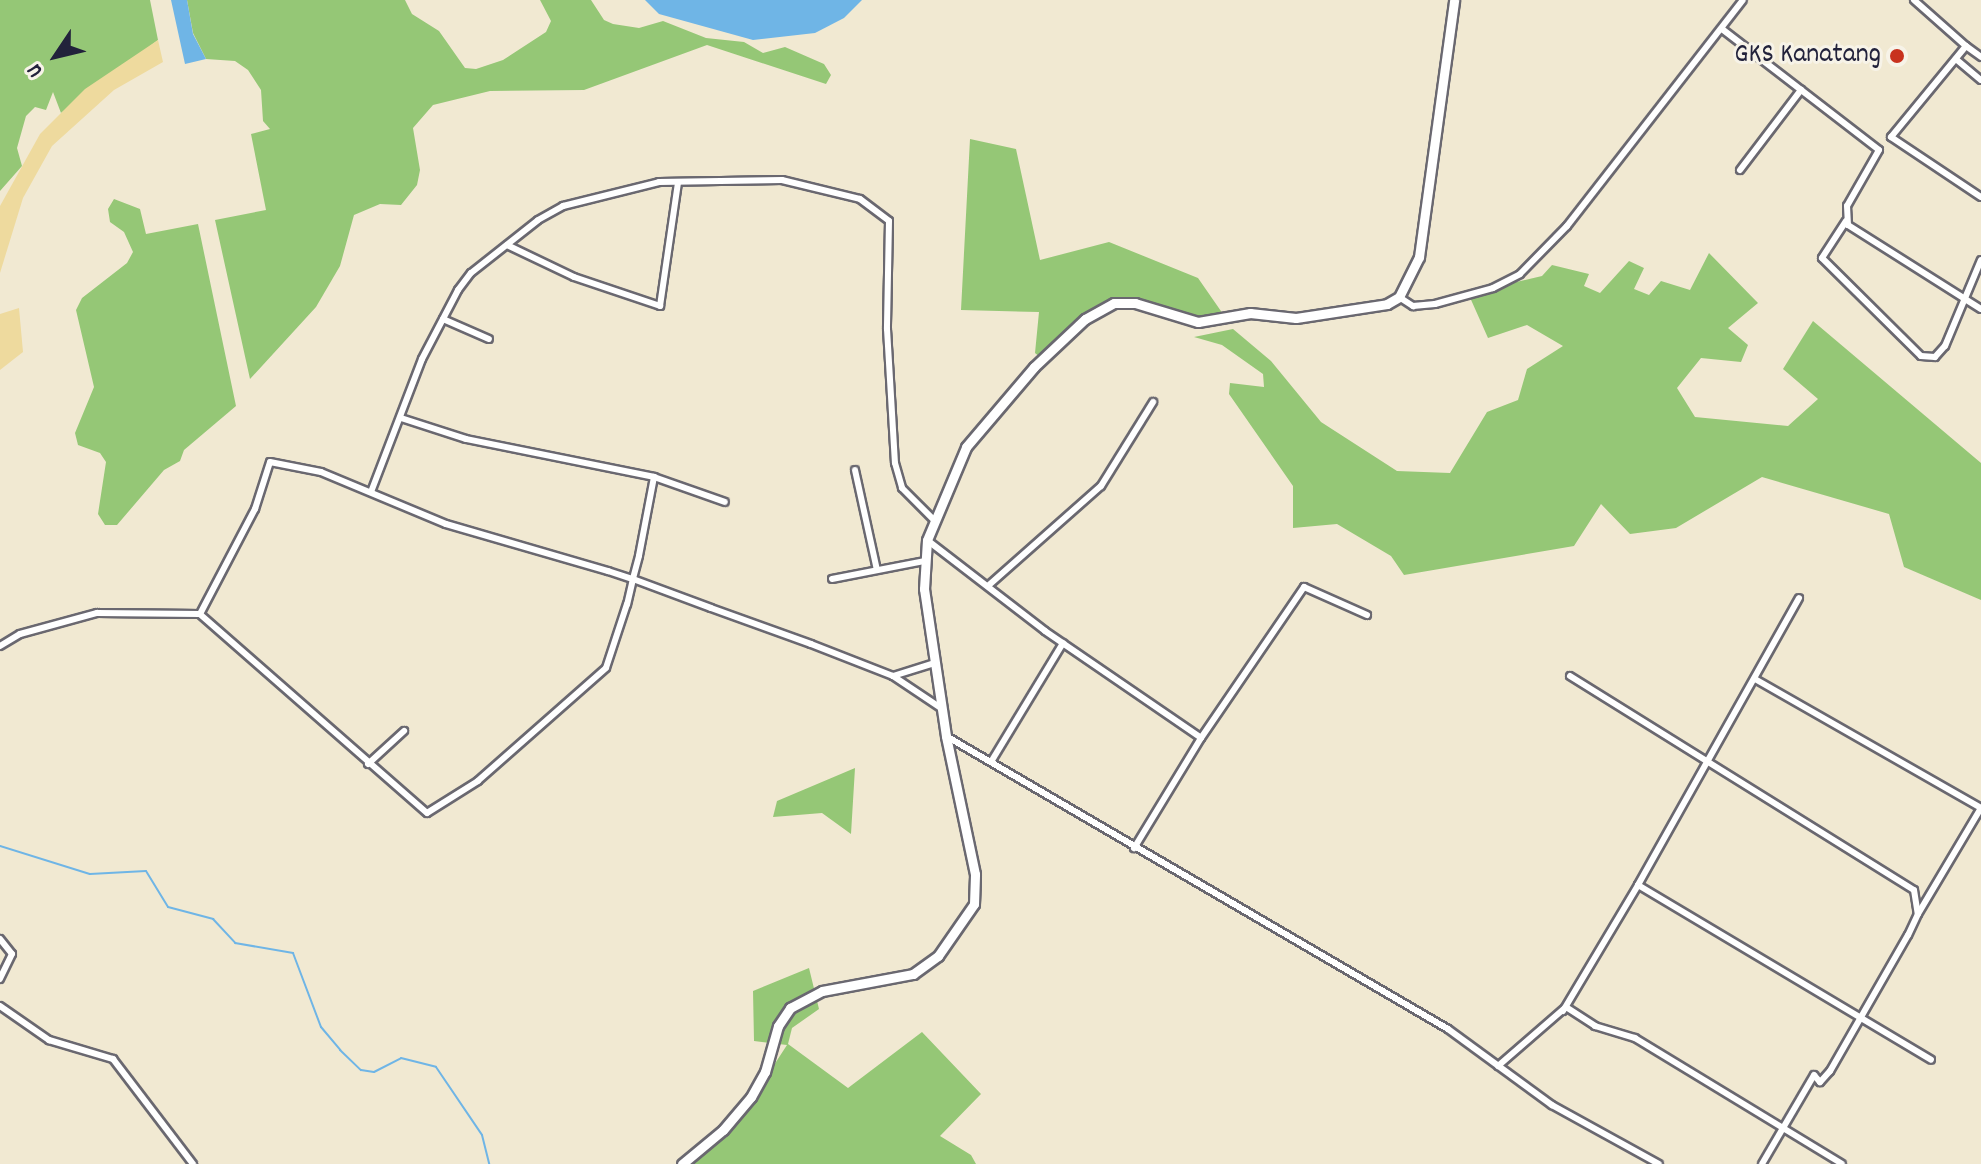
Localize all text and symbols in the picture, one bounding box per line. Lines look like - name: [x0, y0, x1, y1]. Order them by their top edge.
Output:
- north arrow: [16, 16, 96, 96]
- place label: GKS Kanatang: [1734, 39, 1881, 73]
- marker: GKS Kanatang: [1888, 47, 1906, 65]
- text: U: [20, 57, 52, 83]

